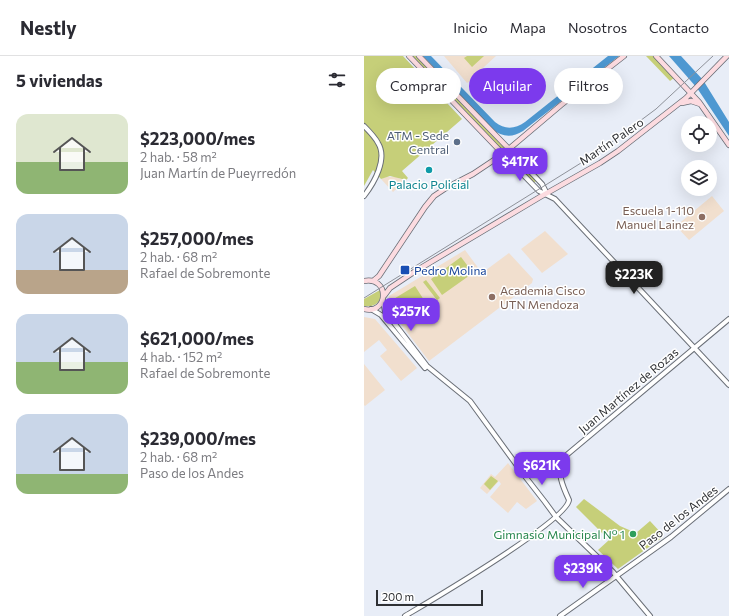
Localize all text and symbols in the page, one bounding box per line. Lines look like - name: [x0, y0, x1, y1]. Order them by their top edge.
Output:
- text: Nestly: [20, 16, 77, 39]
- text: Inicio: [453, 19, 488, 36]
- text: Mapa: [510, 19, 546, 36]
- text: Nosotros: [568, 19, 627, 36]
- text: Contacto: [649, 19, 709, 36]
- chip: Comprar: [376, 68, 461, 104]
- chip: Alquilar: [469, 68, 546, 104]
- chip: Filtros: [554, 68, 623, 104]
- icon: filters: [326, 69, 348, 91]
- text: 5 viviendas: [16, 70, 103, 91]
- street label: Martín Palero: [576, 114, 646, 168]
- map controls: [681, 116, 717, 196]
- button: locate: [681, 116, 717, 152]
- text: $223,000/mes: [140, 128, 255, 149]
- place label: ATM - Sede Central: [387, 128, 449, 156]
- icon: home: [48, 130, 96, 178]
- marker: ATM - Sede Central: [452, 137, 462, 147]
- pin: $417K: [492, 148, 548, 182]
- text: 2 hab. · 58 m²: [140, 149, 217, 165]
- text: $417K: [501, 153, 539, 169]
- button: layers: [681, 160, 717, 196]
- text: Juan Martín de Pueyrredón: [140, 165, 296, 181]
- marker: Palacio Policial: [424, 165, 434, 175]
- place label: Palacio Policial: [389, 177, 469, 191]
- place label: Escuela 1-110 Manuel Lainez: [616, 203, 694, 231]
- marker: Escuela 1-110 Manuel Lainez: [697, 212, 707, 222]
- text: $257,000/mes: [140, 228, 254, 249]
- icon: home: [48, 230, 96, 278]
- text: 2 hab. · 68 m²: [140, 249, 217, 265]
- pin: $223K: [606, 261, 662, 295]
- place label: Pedro Molina: [414, 263, 487, 277]
- marker: Pedro Molina: [399, 264, 411, 276]
- text: Rafael de Sobremonte: [140, 265, 270, 281]
- text: $223K: [615, 266, 653, 282]
- place label: Academia Cisco UTN Mendoza: [500, 283, 585, 311]
- marker: Academia Cisco UTN Mendoza: [487, 292, 497, 302]
- pin: $257K: [383, 298, 439, 332]
- text: $257K: [392, 303, 430, 319]
- text: $621,000/mes: [140, 328, 254, 349]
- icon: home: [48, 330, 96, 378]
- street label: Juan Martínez de Rozas: [575, 344, 681, 437]
- text: 4 hab. · 152 m²: [140, 349, 222, 365]
- text: Rafael de Sobremonte: [140, 365, 270, 381]
- text: $239,000/mes: [140, 428, 256, 449]
- icon: home: [48, 430, 96, 478]
- text: 2 hab. · 68 m²: [140, 449, 217, 465]
- pin: $621K: [514, 452, 570, 486]
- text: $621K: [523, 457, 561, 473]
- text: Paso de los Andes: [140, 465, 244, 481]
- street label: Paso de los Andes: [636, 482, 720, 552]
- place label: Gimnasio Municipal N° 1: [493, 527, 625, 541]
- marker: Gimnasio Municipal N° 1: [628, 529, 638, 539]
- pin: $239K: [555, 555, 611, 589]
- text: $239K: [563, 560, 603, 576]
- scale bar: [376, 588, 483, 607]
- text: 200 m: [382, 590, 414, 603]

